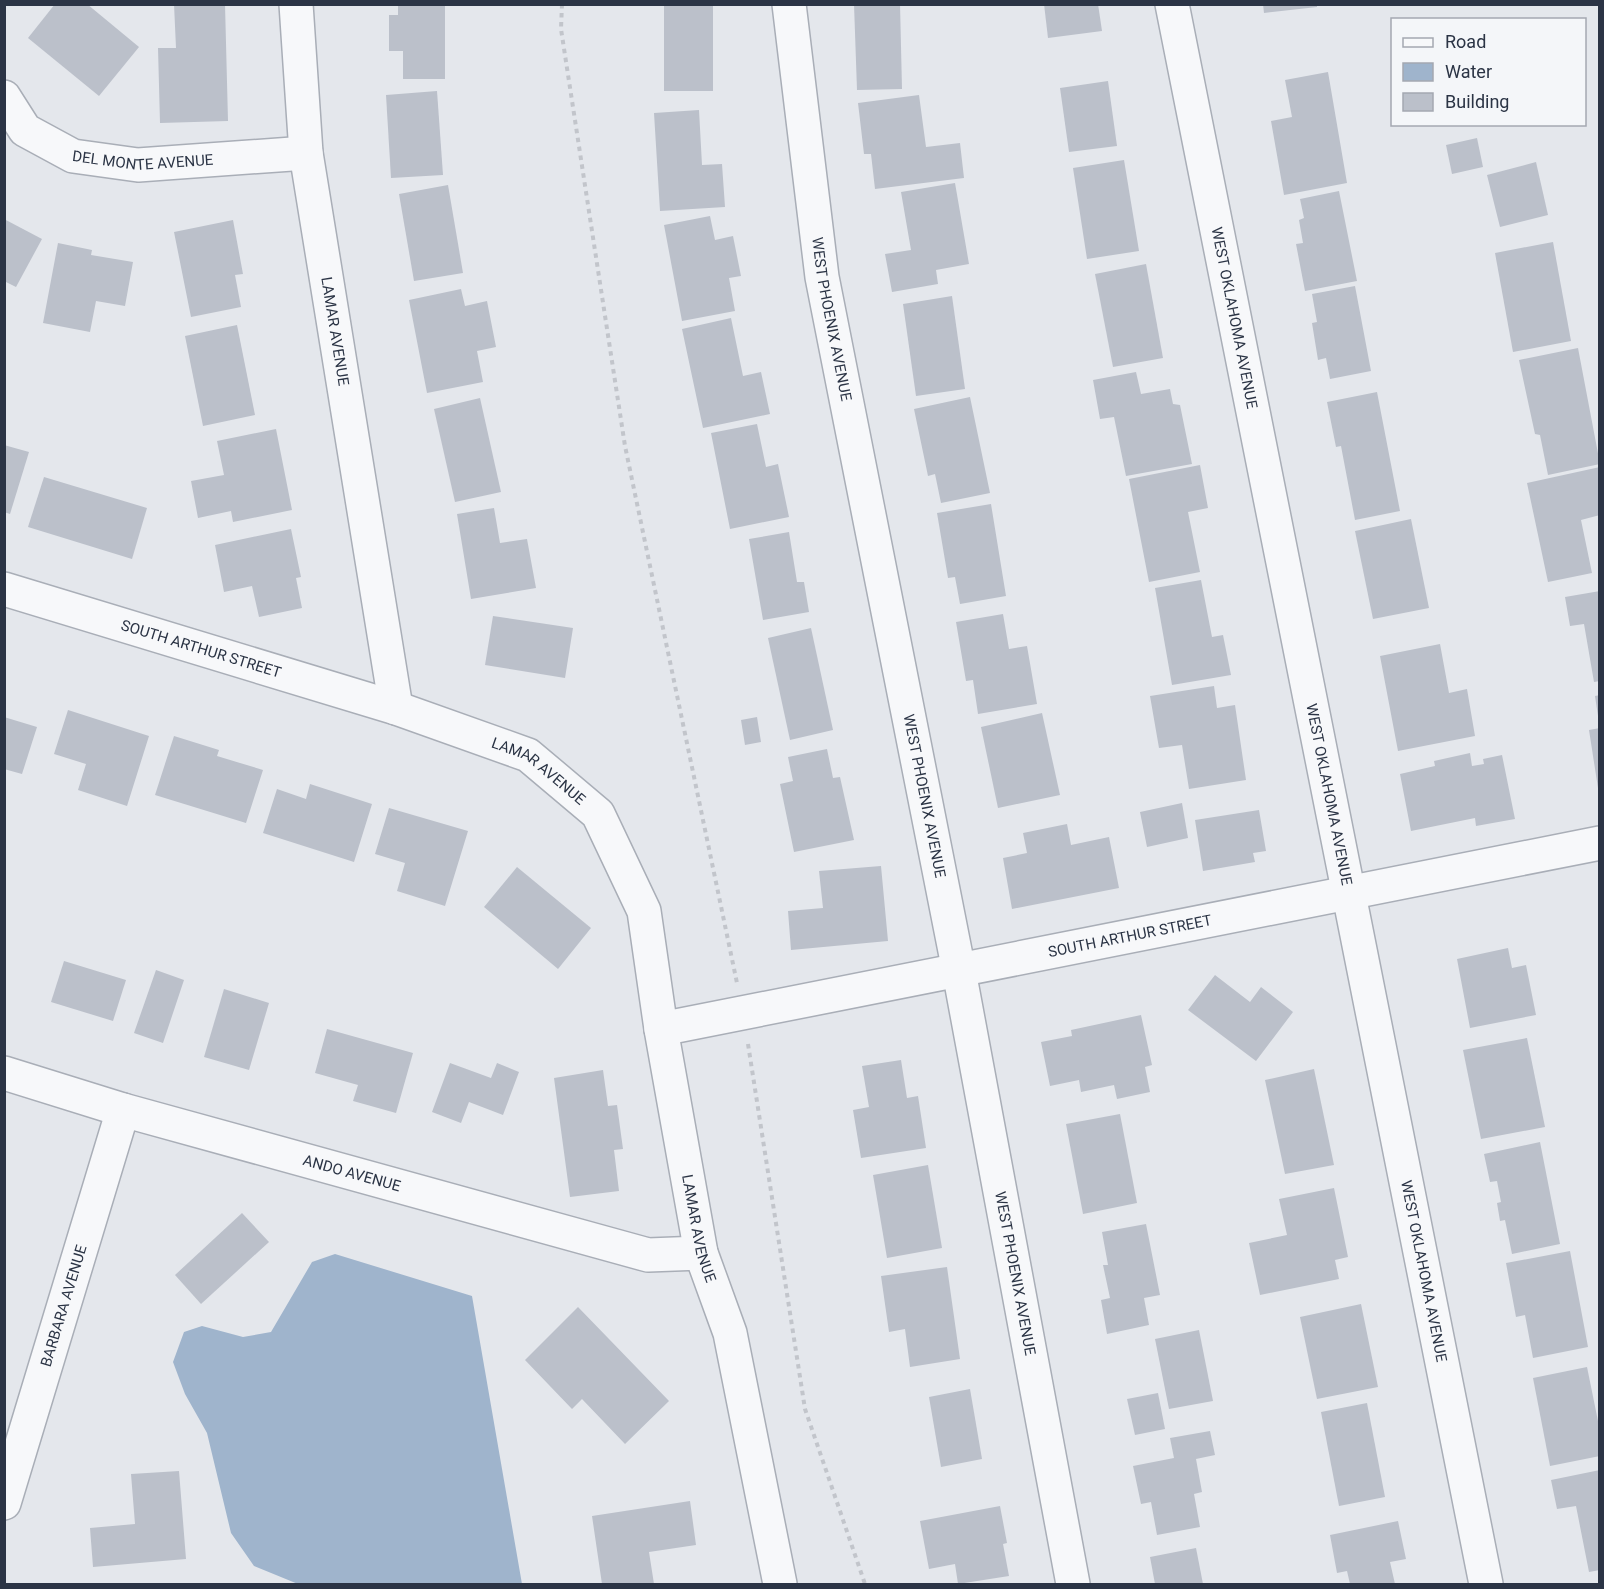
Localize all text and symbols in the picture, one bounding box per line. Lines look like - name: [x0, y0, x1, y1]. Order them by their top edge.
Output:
- legend: [1391, 18, 1586, 126]
- text: Road: [1445, 31, 1486, 52]
- text: Water: [1445, 61, 1492, 82]
- text: Building: [1445, 91, 1509, 112]
- street label: DEL MONTE AVENUE: [71, 147, 214, 174]
- street label: WEST OKLAHOMA AVENUE: [1208, 225, 1261, 411]
- street label: WEST PHOENIX AVENUE: [808, 236, 855, 403]
- street label: LAMAR AVENUE: [317, 275, 353, 388]
- street label: SOUTH ARTHUR STREET: [119, 616, 283, 682]
- street label: WEST OKLAHOMA AVENUE: [1302, 702, 1356, 887]
- street label: WEST PHOENIX AVENUE: [900, 713, 949, 880]
- street label: LAMAR AVENUE: [489, 734, 589, 809]
- street label: SOUTH ARTHUR STREET: [1046, 911, 1213, 961]
- street label: ANDO AVENUE: [301, 1151, 403, 1195]
- street label: LAMAR AVENUE: [678, 1173, 720, 1285]
- street label: WEST OKLAHOMA AVENUE: [1397, 1179, 1451, 1364]
- street label: WEST PHOENIX AVENUE: [991, 1190, 1039, 1357]
- street label: BARBARA AVENUE: [37, 1242, 91, 1369]

